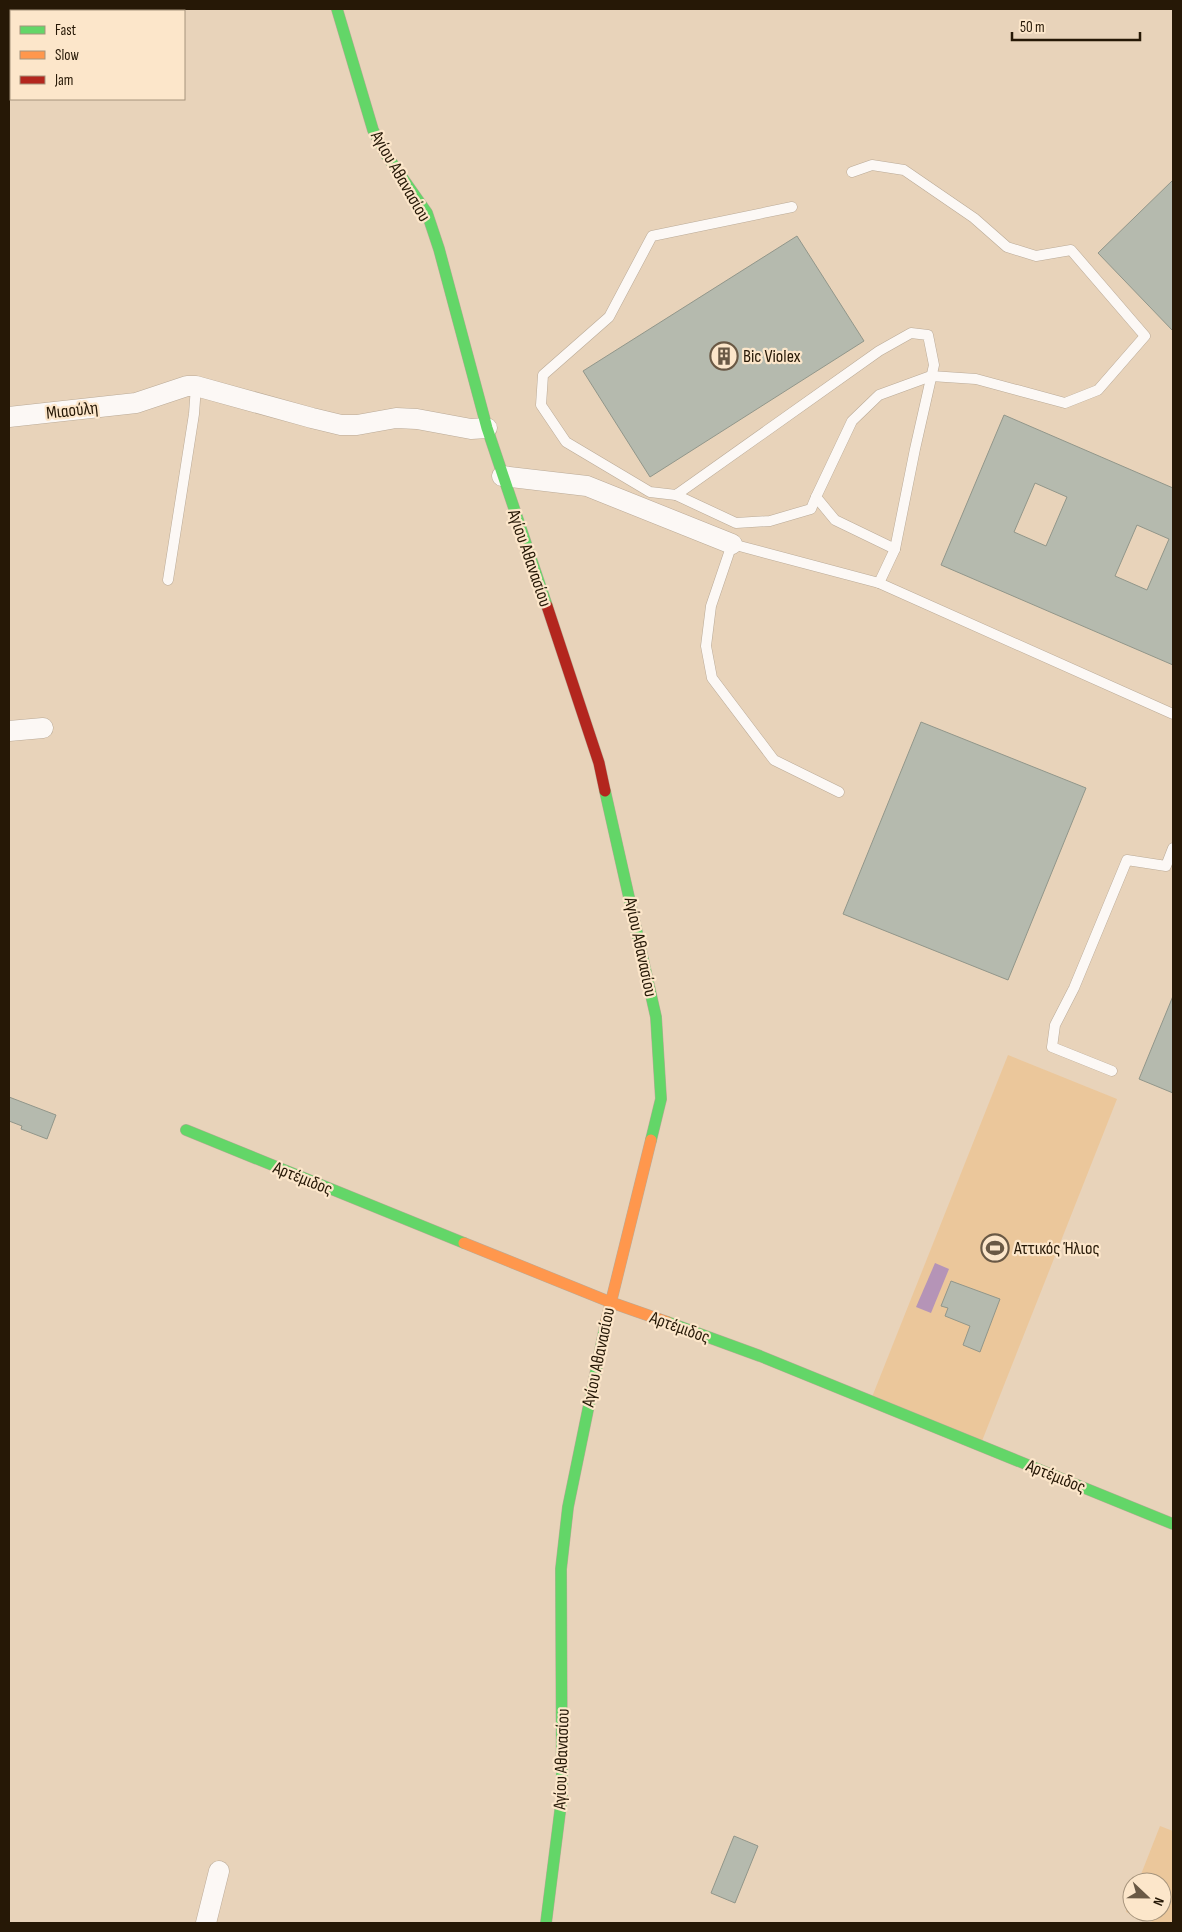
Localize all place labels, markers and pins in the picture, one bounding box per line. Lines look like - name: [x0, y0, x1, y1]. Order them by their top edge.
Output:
- building icon: Bic Violex: [709, 341, 739, 371]
- place label: Bic Violex: [743, 346, 801, 367]
- sports icon: Αττικός Ήλιος: [980, 1233, 1010, 1263]
- place label: Αττικός Ήλιος: [1013, 1238, 1100, 1259]

